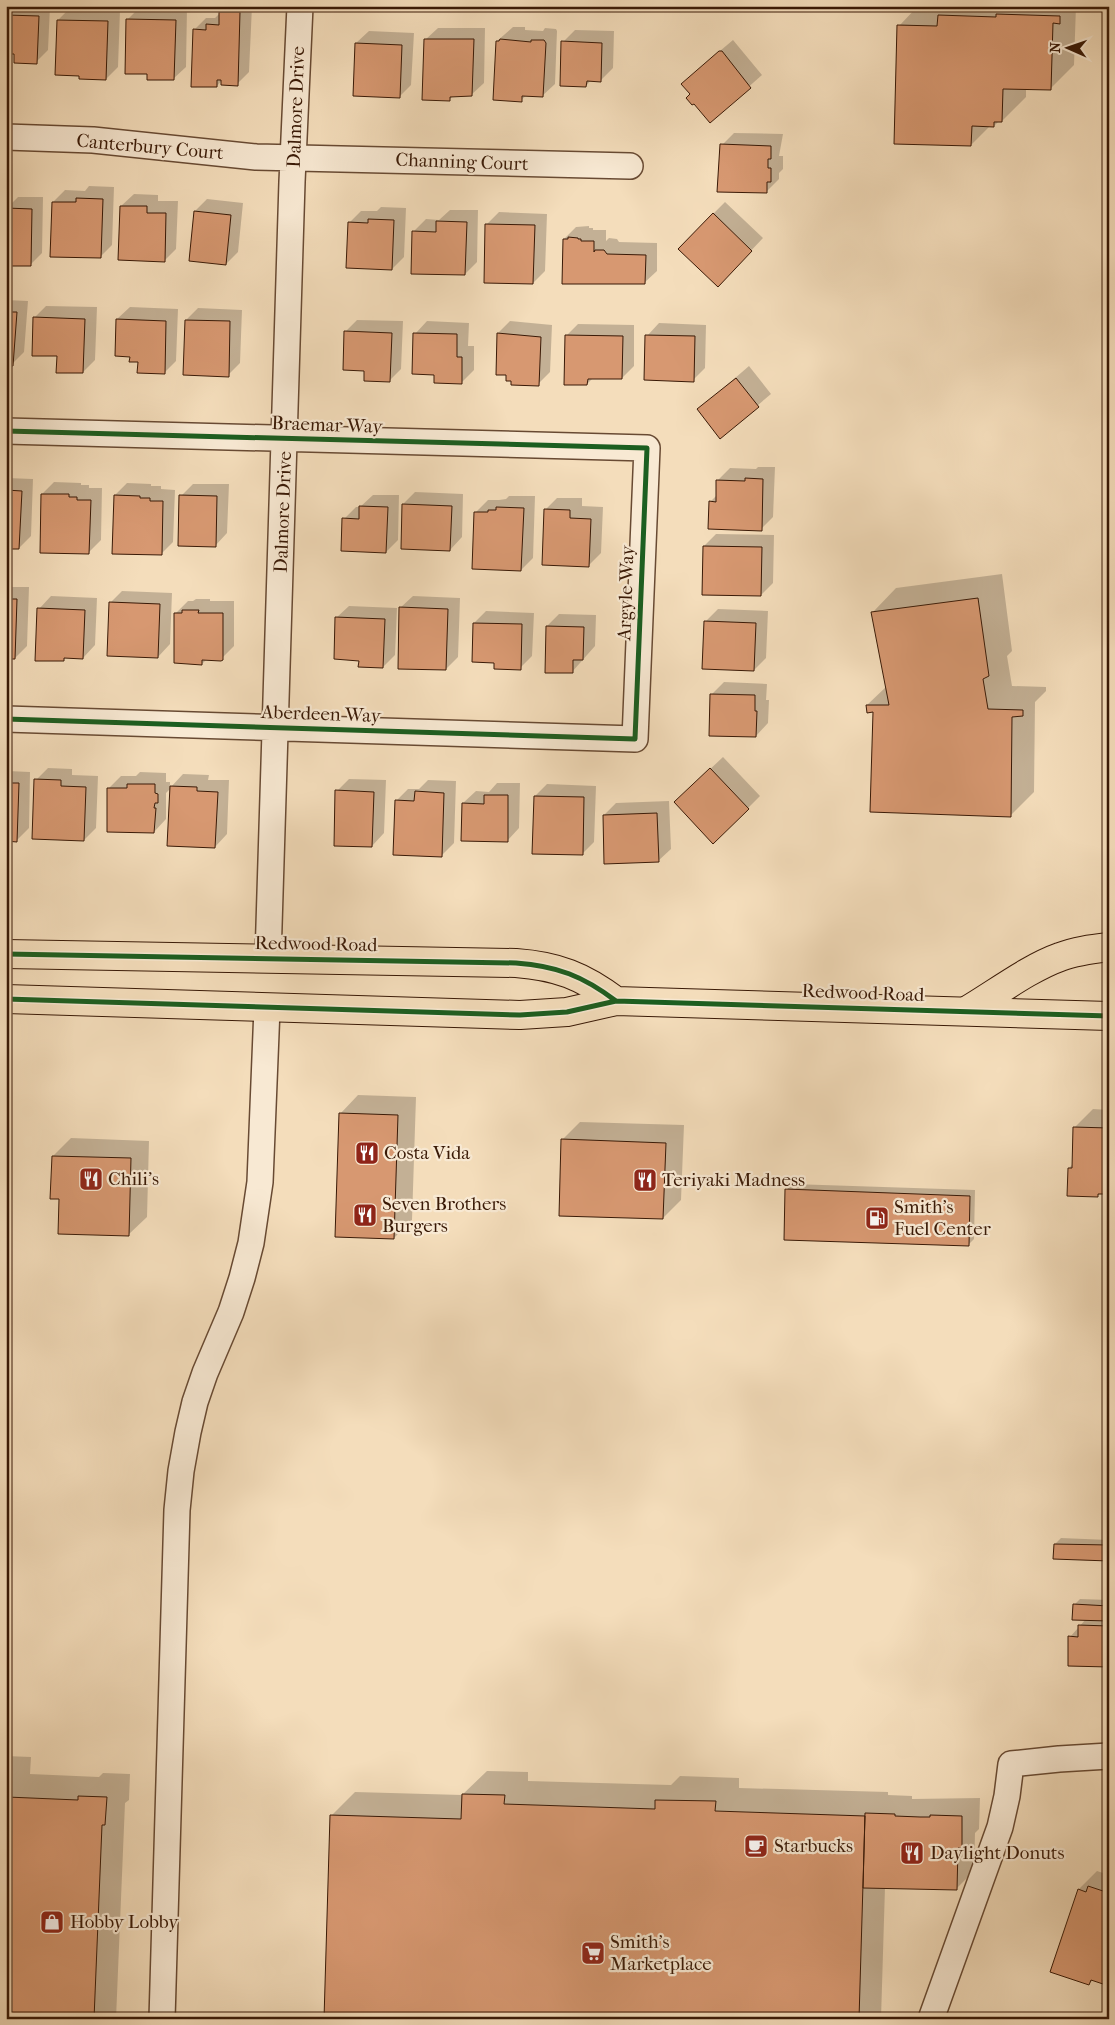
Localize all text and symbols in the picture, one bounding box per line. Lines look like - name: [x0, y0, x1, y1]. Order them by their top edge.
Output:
- north arrow: [1042, 22, 1092, 72]
- text: N: [1047, 42, 1064, 53]
- street label: Dalmore Drive: [283, 46, 309, 168]
- street label: Canterbury Court: [76, 130, 225, 164]
- street label: Channing Court: [395, 149, 529, 175]
- street label: Braemar Way: [271, 412, 384, 438]
- street label: Dalmore Drive: [270, 451, 296, 573]
- street label: Argyle Way: [613, 544, 639, 642]
- street label: Aberdeen Way: [260, 701, 382, 727]
- street label: Redwood Road: [254, 932, 378, 956]
- street label: Redwood Road: [801, 980, 925, 1006]
- restaurant icon: Costa Vida: [354, 1140, 380, 1166]
- place label: Costa Vida: [384, 1142, 470, 1164]
- restaurant icon: Chili's: [78, 1166, 104, 1192]
- restaurant icon: Teriyaki Madness: [632, 1167, 658, 1193]
- place label: Chili's: [108, 1168, 159, 1190]
- place label: Teriyaki Madness: [662, 1169, 805, 1191]
- place label: Seven Brothers Burgers: [382, 1193, 506, 1237]
- place label: Smith's Fuel Center: [894, 1196, 992, 1240]
- restaurant icon: Seven Brothers Burgers: [352, 1202, 378, 1228]
- fuel station icon: Smith's Fuel Center: [864, 1205, 890, 1231]
- cafe icon: Starbucks: [743, 1833, 769, 1859]
- place label: Starbucks: [774, 1835, 853, 1857]
- restaurant icon: Daylight Donuts: [899, 1840, 925, 1866]
- place label: Daylight Donuts: [930, 1842, 1065, 1864]
- shop icon: Hobby Lobby: [39, 1909, 65, 1935]
- place label: Hobby Lobby: [70, 1911, 179, 1933]
- place label: Smith's Marketplace: [610, 1931, 712, 1975]
- supermarket icon: Smith's Marketplace: [580, 1940, 606, 1966]

